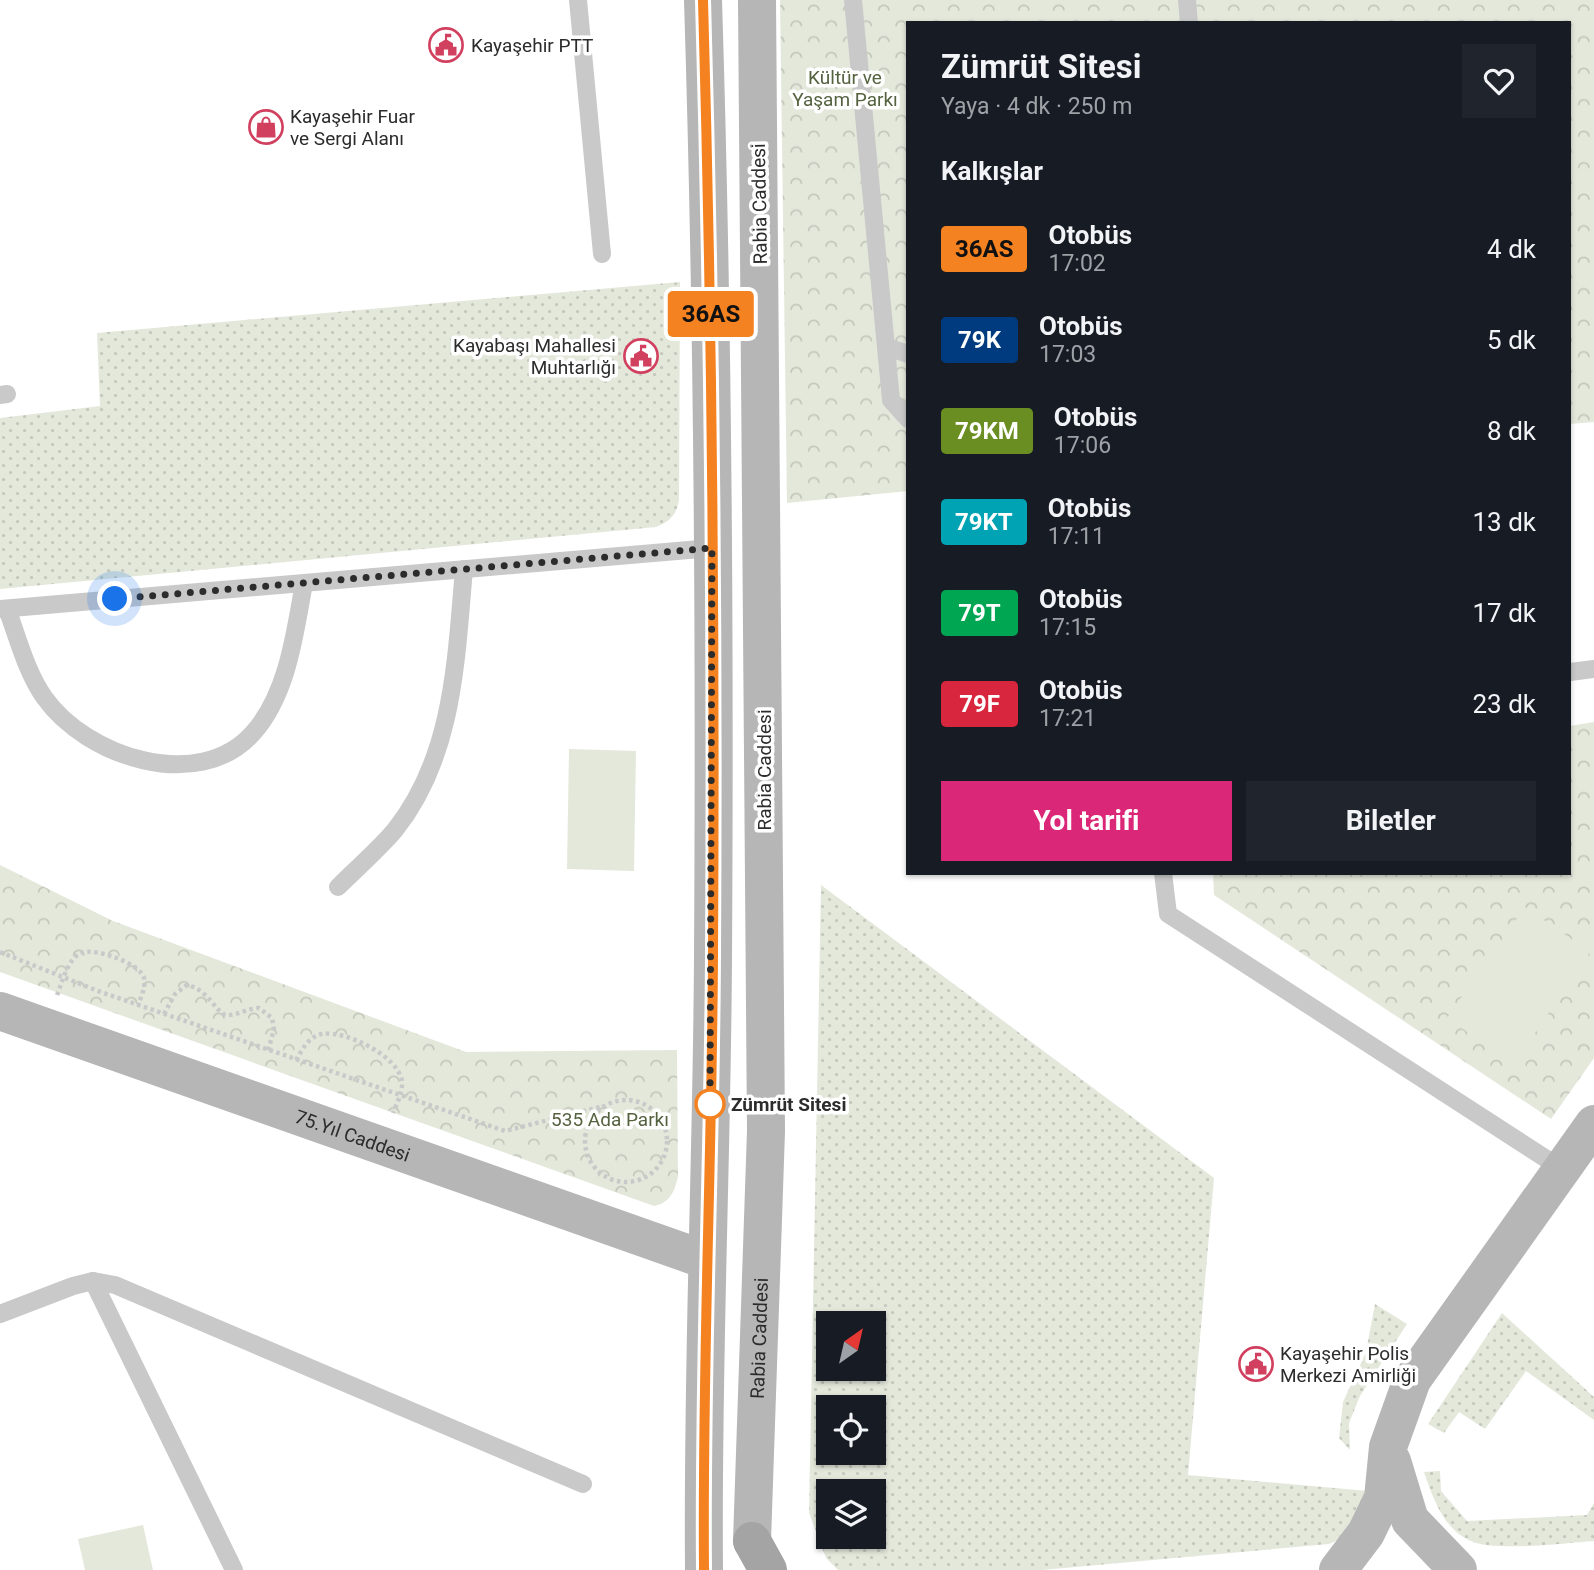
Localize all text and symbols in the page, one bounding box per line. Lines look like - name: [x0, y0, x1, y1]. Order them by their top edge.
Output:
- public building icon: Kayaşehir PTT: [427, 26, 465, 64]
- place label: Kayaşehir PTT: [471, 34, 593, 57]
- button: heart: [1462, 44, 1536, 118]
- text: Zümrüt Sitesi: [941, 47, 1141, 86]
- park label: Kültür ve Yaşam Parkı: [792, 66, 898, 111]
- text: Yaya · 4 dk · 250 m: [941, 93, 1132, 120]
- place label: Kayaşehir Fuar ve Sergi Alanı: [290, 105, 416, 150]
- shop icon: Kayaşehir Fuar ve Sergi Alanı: [247, 108, 285, 146]
- street label: Rabia Caddesi: [747, 143, 772, 265]
- text: Kalkışlar: [941, 156, 1043, 186]
- text: Otobüs: [1048, 220, 1132, 250]
- text: 4 dk: [1487, 234, 1536, 264]
- text: 36AS: [955, 235, 1013, 263]
- text: 17:02: [1048, 250, 1106, 277]
- line badge: 36AS: [662, 291, 760, 337]
- text: 36AS: [682, 300, 740, 328]
- text: Otobüs: [1039, 311, 1123, 341]
- text: 5 dk: [1487, 325, 1536, 355]
- text: 79K: [958, 326, 1001, 354]
- place label: Kayabaşı Mahallesi Muhtarlığı: [453, 334, 616, 379]
- public building icon: Kayabaşı Mahallesi Muhtarlığı: [622, 337, 660, 375]
- text: 17:03: [1039, 341, 1096, 368]
- text: Otobüs: [1054, 402, 1137, 432]
- text: 8 dk: [1487, 416, 1536, 446]
- text: 79KM: [955, 417, 1019, 445]
- text: 17:06: [1054, 432, 1111, 459]
- text: Otobüs: [1048, 493, 1131, 523]
- text: 13 dk: [1472, 507, 1536, 537]
- text: 79KT: [955, 508, 1013, 536]
- text: 17:11: [1048, 523, 1105, 550]
- your location: [97, 581, 132, 616]
- text: Otobüs: [1039, 584, 1123, 614]
- text: 17 dk: [1472, 598, 1536, 628]
- text: 79T: [958, 599, 1001, 627]
- text: 17:15: [1039, 614, 1096, 641]
- text: Otobüs: [1039, 675, 1123, 705]
- text: 23 dk: [1472, 689, 1536, 719]
- text: 79F: [959, 690, 1000, 718]
- text: 17:21: [1039, 705, 1096, 732]
- street label: Rabia Caddesi: [753, 709, 776, 831]
- button: Yol tarifi: [941, 781, 1232, 861]
- button: Biletler: [1246, 781, 1536, 861]
- marker: Zümrüt Sitesi: [695, 1089, 725, 1119]
- place label: Zümrüt Sitesi: [731, 1093, 846, 1116]
- street label: 75.Yıl Caddesi: [292, 1105, 413, 1167]
- park label: 535 Ada Parkı: [551, 1108, 669, 1131]
- street label: Rabia Caddesi: [746, 1277, 773, 1399]
- north arrow: [816, 1311, 886, 1381]
- map controls: [816, 1311, 886, 1549]
- place label: Kayaşehir Polis Merkezi Amirliği: [1280, 1342, 1416, 1387]
- public building icon: Kayaşehir Polis Merkezi Amirliği: [1237, 1345, 1275, 1383]
- button: locate: [816, 1395, 886, 1465]
- button: layers: [816, 1479, 886, 1549]

